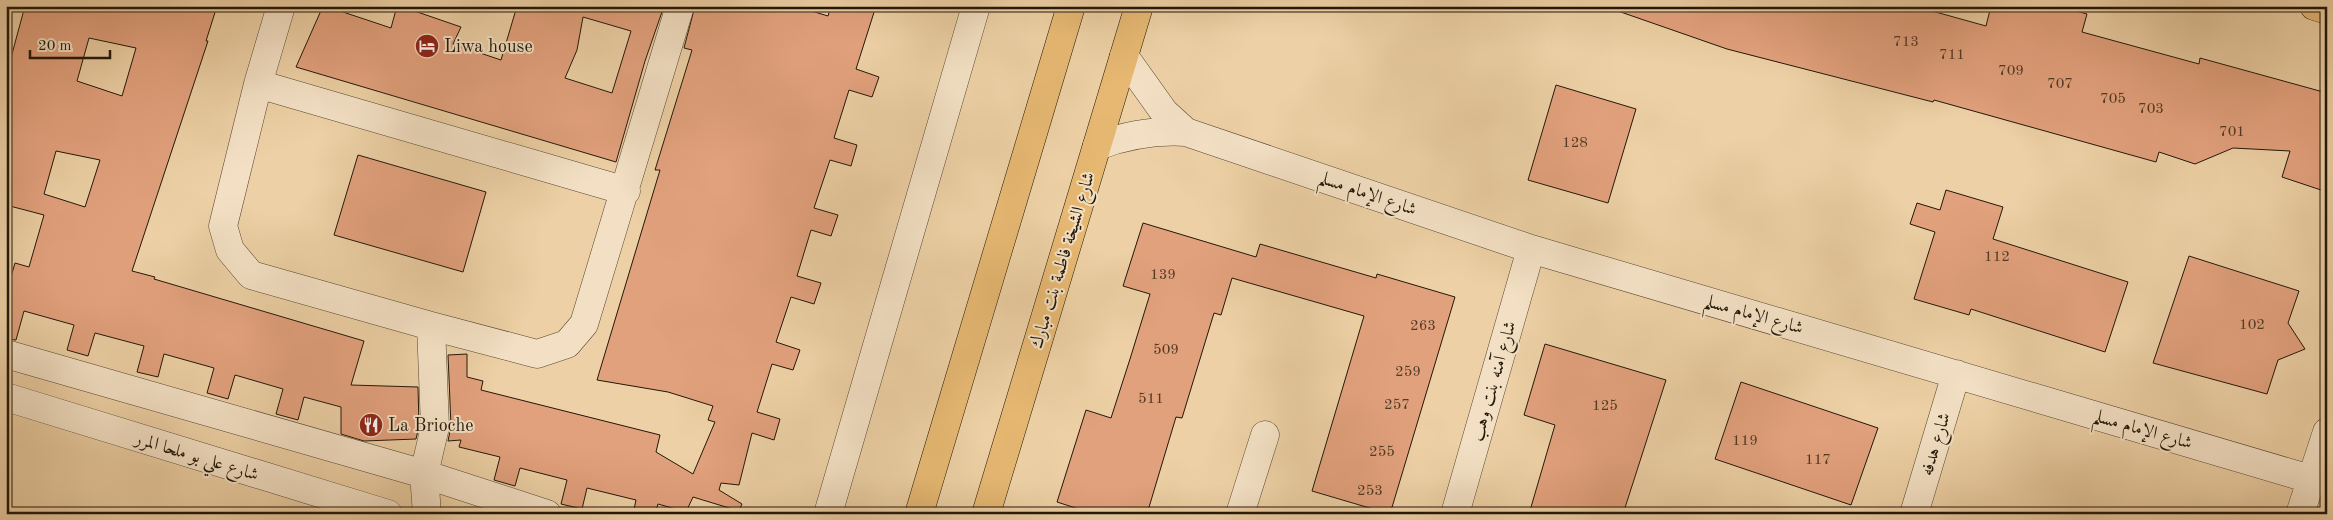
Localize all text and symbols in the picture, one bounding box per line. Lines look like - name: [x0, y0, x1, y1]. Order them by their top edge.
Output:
- scale bar: [30, 28, 110, 60]
- hotel icon: Liwa house: [414, 33, 440, 59]
- house number: 713: [1893, 35, 1919, 50]
- place label: Liwa house: [444, 38, 533, 56]
- text: 20 m: [38, 39, 72, 54]
- house number: 711: [1939, 48, 1965, 63]
- house number: 709: [1998, 64, 2024, 79]
- house number: 707: [2047, 77, 2073, 92]
- house number: 705: [2100, 92, 2126, 107]
- house number: 703: [2138, 102, 2164, 117]
- house number: 701: [2219, 125, 2245, 140]
- house number: 128: [1562, 136, 1588, 151]
- street label: شارع الإمام مسلم: [1314, 169, 1419, 227]
- street label: شارع الشيخة فاطمة بنت مبارك: [1027, 170, 1103, 352]
- house number: 112: [1984, 250, 2010, 265]
- house number: 139: [1150, 268, 1176, 283]
- street label: شارع الإمام مسلم: [1700, 292, 1805, 345]
- house number: 102: [2239, 318, 2265, 333]
- house number: 263: [1410, 319, 1436, 334]
- street label: شارع آمنه بنت وهب: [1466, 319, 1525, 445]
- house number: 509: [1153, 343, 1179, 358]
- house number: 259: [1395, 365, 1421, 380]
- house number: 511: [1138, 392, 1164, 407]
- house number: 257: [1384, 398, 1410, 413]
- house number: 125: [1592, 399, 1618, 414]
- street label: شارع الإمام مسلم: [2089, 407, 2194, 460]
- street label: شارع هدفه: [1918, 411, 1959, 479]
- restaurant icon: La Brioche: [358, 412, 384, 438]
- place label: La Brioche: [388, 417, 474, 435]
- street label: شارع علي بو ملحا المرر: [129, 429, 261, 491]
- house number: 119: [1732, 434, 1758, 449]
- house number: 255: [1369, 445, 1395, 460]
- house number: 117: [1805, 453, 1831, 468]
- house number: 253: [1357, 484, 1383, 499]

